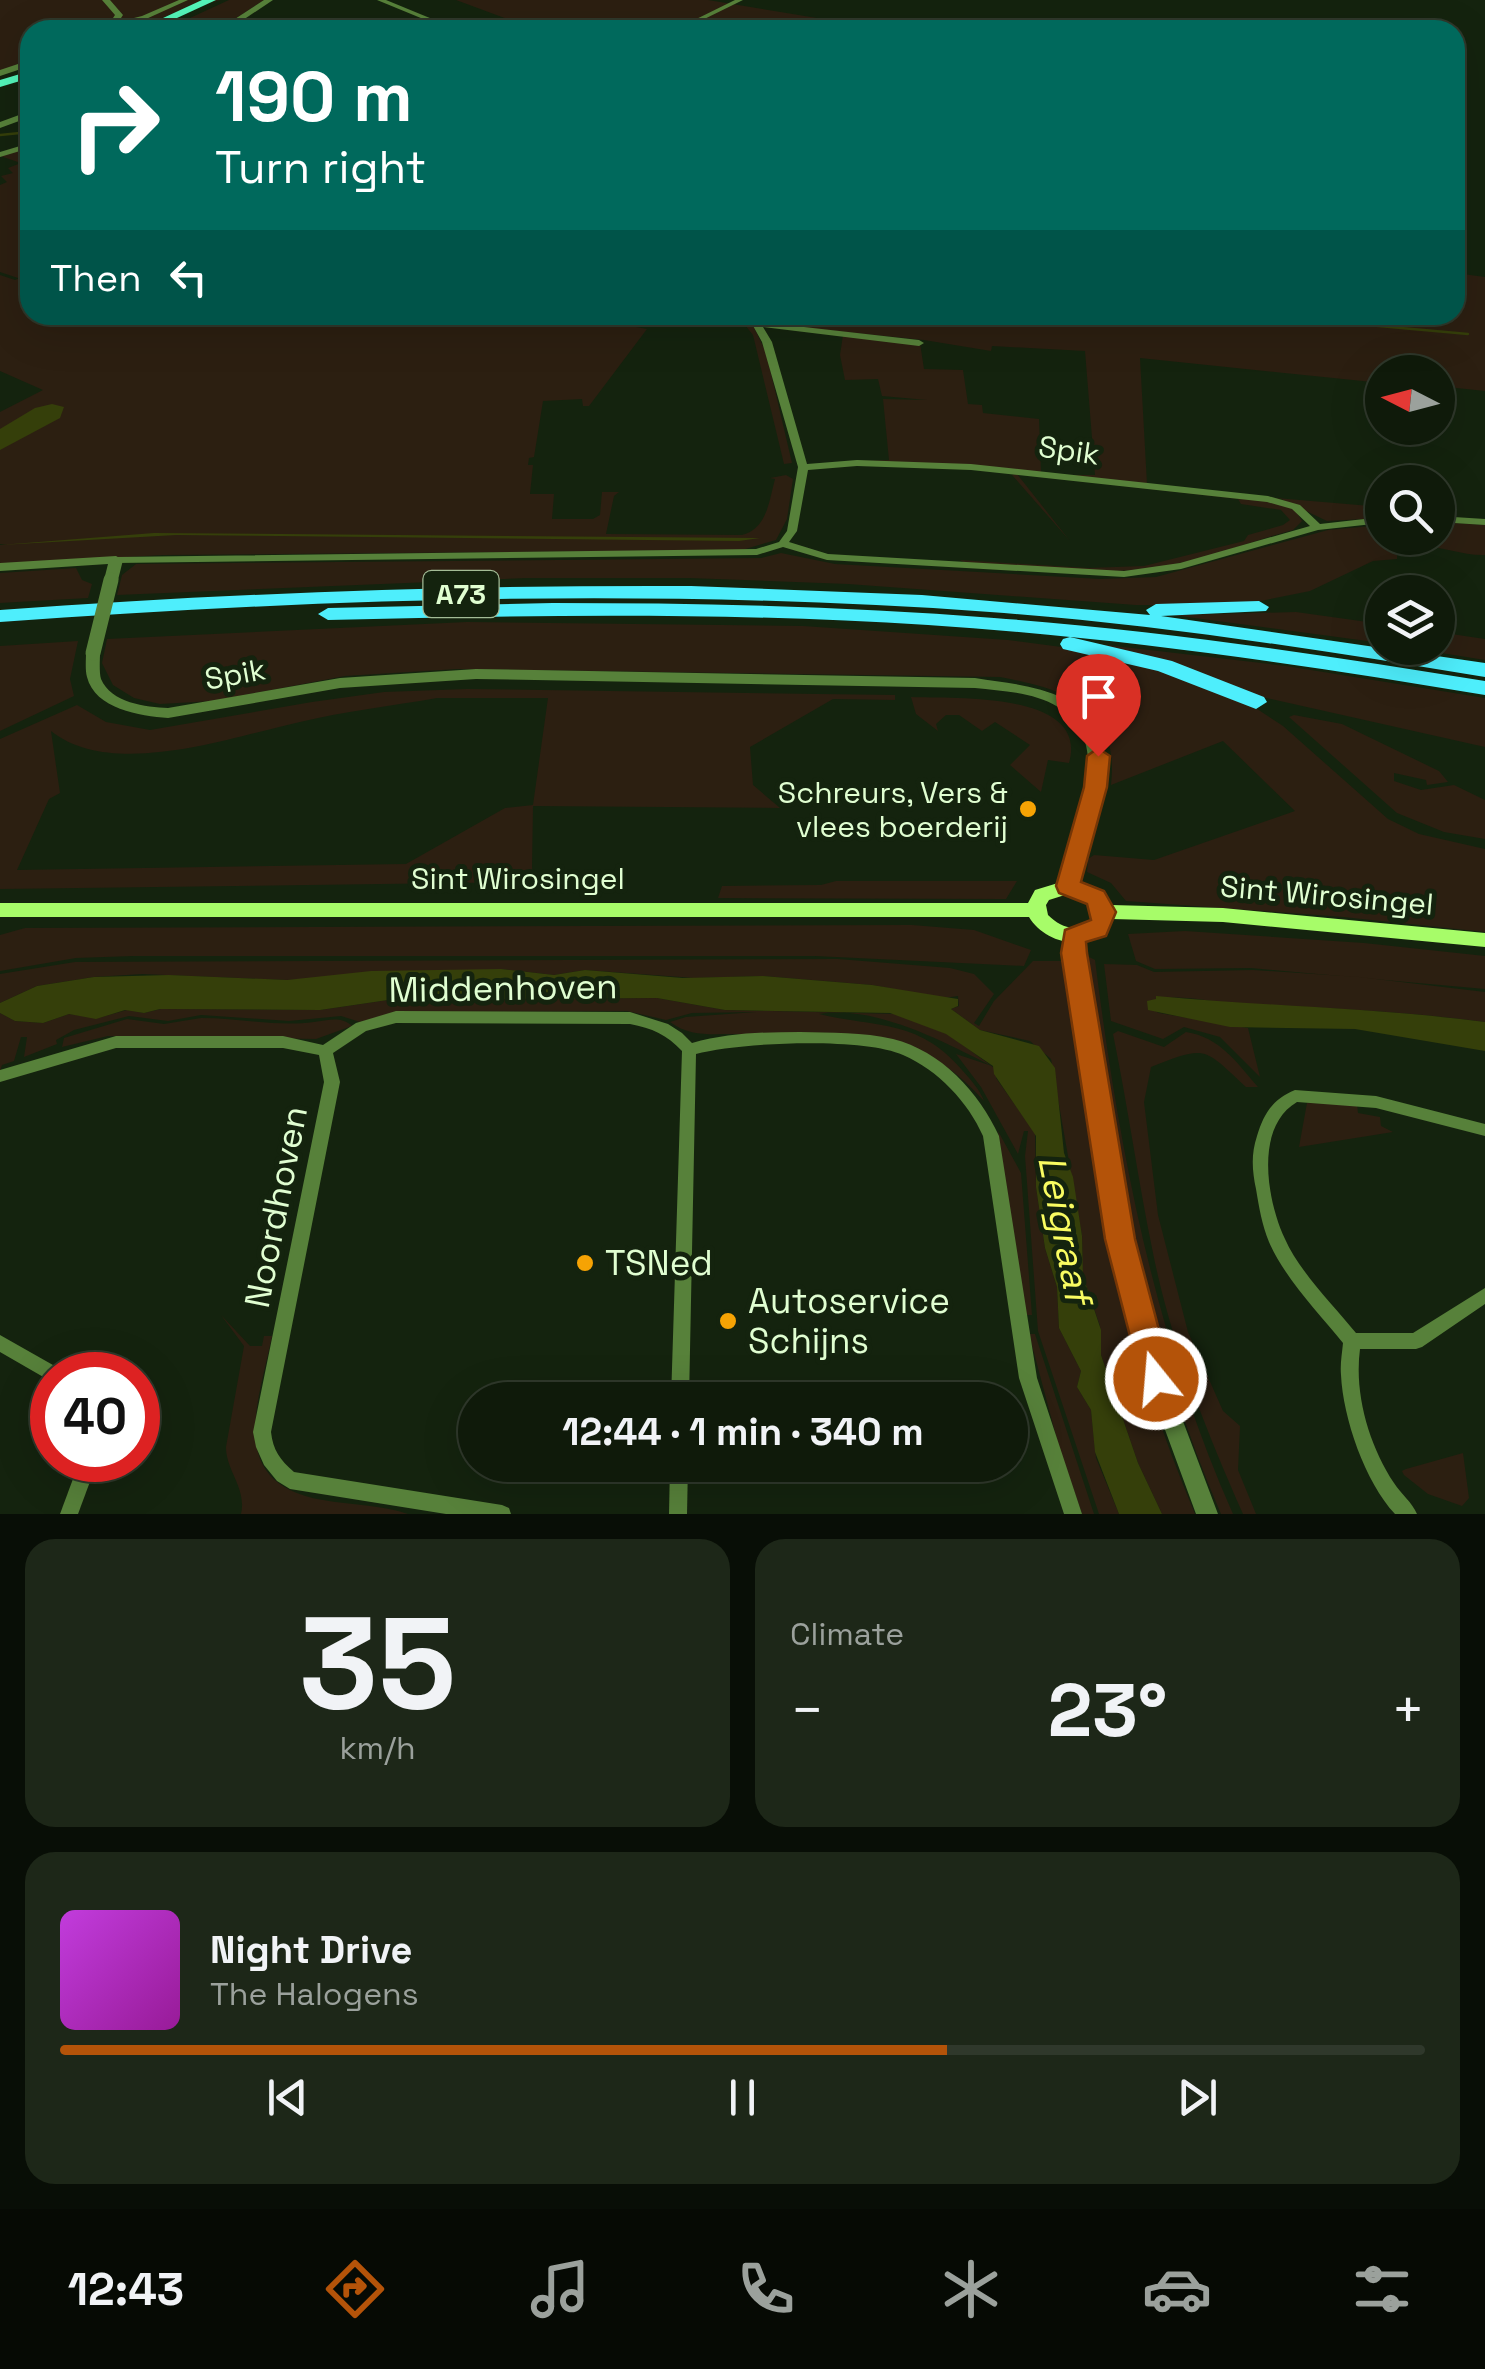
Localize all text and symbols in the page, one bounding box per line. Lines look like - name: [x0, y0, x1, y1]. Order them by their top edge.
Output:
- text: 190 m: [215, 52, 413, 141]
- icon: right: [50, 60, 180, 190]
- text: Turn right: [215, 139, 426, 196]
- icon: left: [161, 250, 216, 305]
- text: Then: [50, 254, 141, 302]
- north arrow: [1365, 355, 1455, 445]
- map controls: [1365, 355, 1455, 665]
- street label: Spik: [1036, 426, 1102, 474]
- button: search: [1365, 465, 1455, 555]
- road number: A73: [424, 571, 498, 617]
- button: layers: [1365, 575, 1455, 665]
- street label: Spik: [201, 649, 269, 699]
- pin: [1056, 654, 1141, 757]
- icon: arrive: [1071, 669, 1126, 724]
- place label: Schreurs, Vers & vlees boerderij: [778, 773, 1008, 846]
- marker: Schreurs, Vers & vlees boerderij: [1017, 798, 1039, 820]
- street label: Sint Wirosingel: [411, 859, 625, 898]
- street label: Sint Wirosingel: [1219, 866, 1435, 924]
- street label: Middenhoven: [388, 964, 618, 1012]
- street label: Noordhoven: [235, 1103, 317, 1311]
- water label: Leigraaf: [1027, 1151, 1104, 1312]
- place label: TSNed: [605, 1241, 713, 1285]
- marker: TSNed: [574, 1252, 596, 1274]
- place label: Autoservice Schijns: [748, 1279, 950, 1363]
- marker: Autoservice Schijns: [717, 1310, 739, 1332]
- position arrow: [1104, 1327, 1208, 1431]
- speed limit sign: 40: [30, 1352, 160, 1482]
- text: 12:44 · 1 min · 340 m: [562, 1408, 924, 1456]
- text: 35: [299, 1580, 456, 1746]
- text: Climate: [790, 1614, 904, 1654]
- text: 23°: [1048, 1662, 1167, 1758]
- text: −: [790, 1675, 824, 1745]
- text: +: [1391, 1675, 1425, 1745]
- text: km/h: [339, 1728, 416, 1768]
- text: Night Drive: [210, 1926, 412, 1974]
- text: The Halogens: [210, 1974, 419, 2014]
- icon: previous: [260, 2070, 315, 2125]
- icon: pause: [715, 2070, 770, 2125]
- icon: next: [1170, 2070, 1225, 2125]
- icon: directions: [320, 2254, 390, 2324]
- icon: music: [525, 2254, 595, 2324]
- icon: phone: [731, 2254, 801, 2324]
- icon: climate: [936, 2254, 1006, 2324]
- icon: car: [1142, 2254, 1212, 2324]
- icon: filters: [1347, 2254, 1417, 2324]
- text: 12:43: [68, 2261, 184, 2318]

